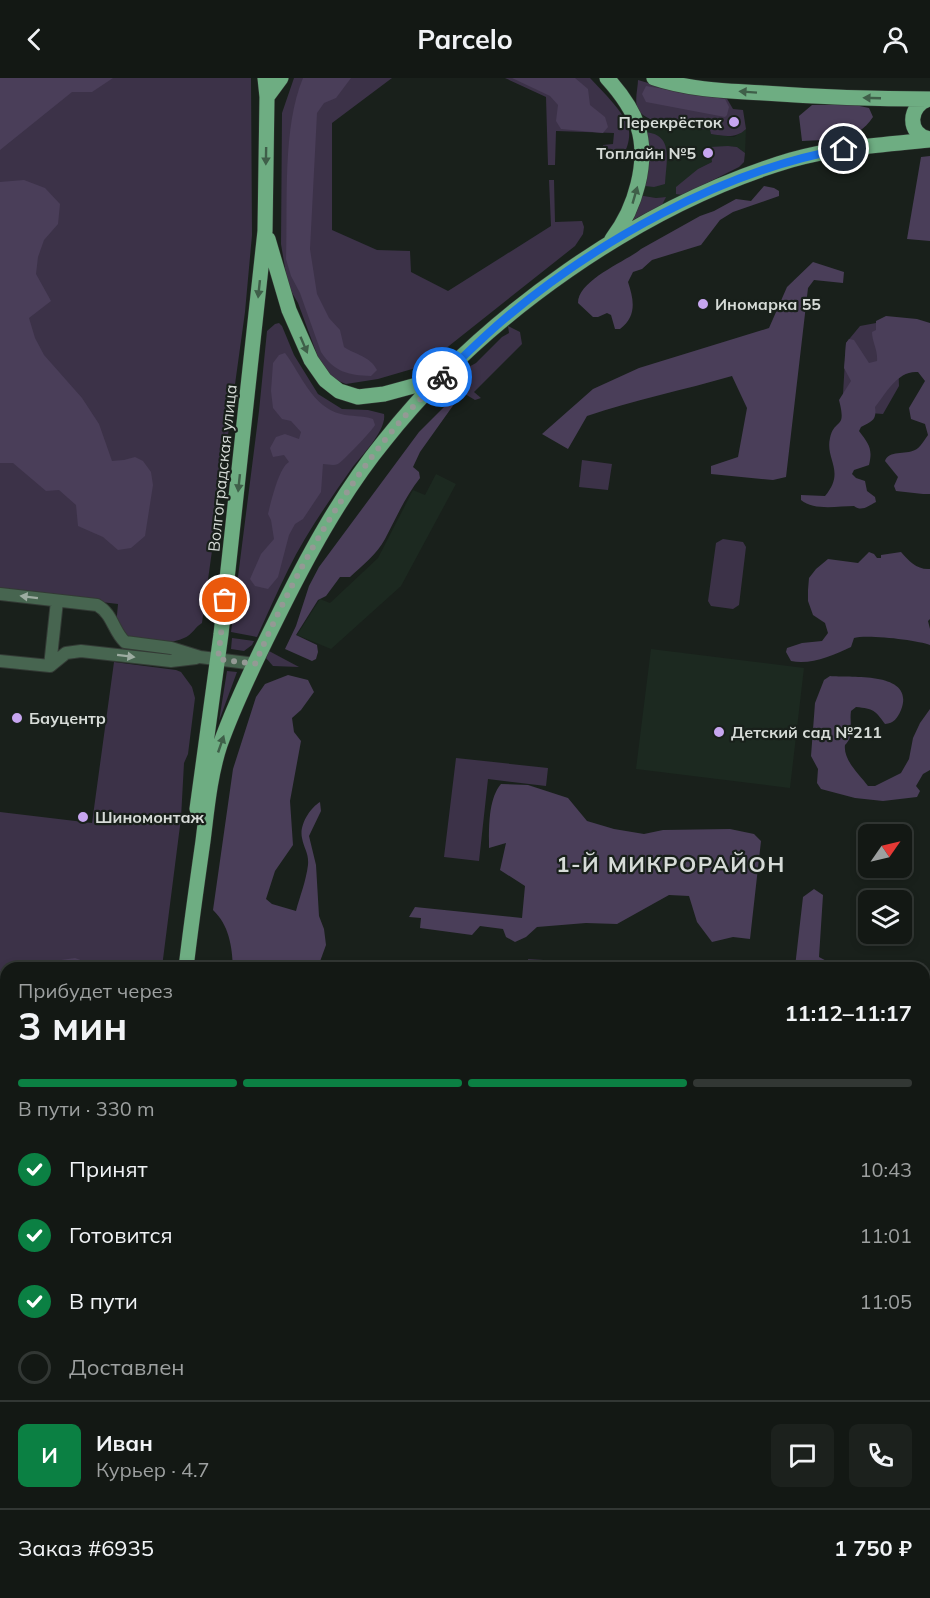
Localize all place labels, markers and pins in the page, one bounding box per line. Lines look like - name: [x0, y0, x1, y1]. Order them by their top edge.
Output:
- place label: Перекрёсток: [618, 112, 723, 132]
- marker: Перекрёсток: [727, 115, 741, 129]
- pin: [818, 123, 869, 174]
- place label: Топлайн №5: [596, 143, 696, 163]
- marker: Топлайн №5: [701, 146, 715, 160]
- place label: Иномарка 55: [715, 294, 821, 314]
- marker: Иномарка 55: [696, 297, 710, 311]
- pin: [199, 574, 250, 625]
- place label: Бауцентр: [29, 708, 106, 728]
- marker: Бауцентр: [10, 711, 24, 725]
- place label: Детский сад №211: [731, 722, 882, 742]
- marker: Детский сад №211: [712, 725, 726, 739]
- place label: Шиномонтаж: [95, 807, 205, 827]
- marker: Шиномонтаж: [76, 810, 90, 824]

